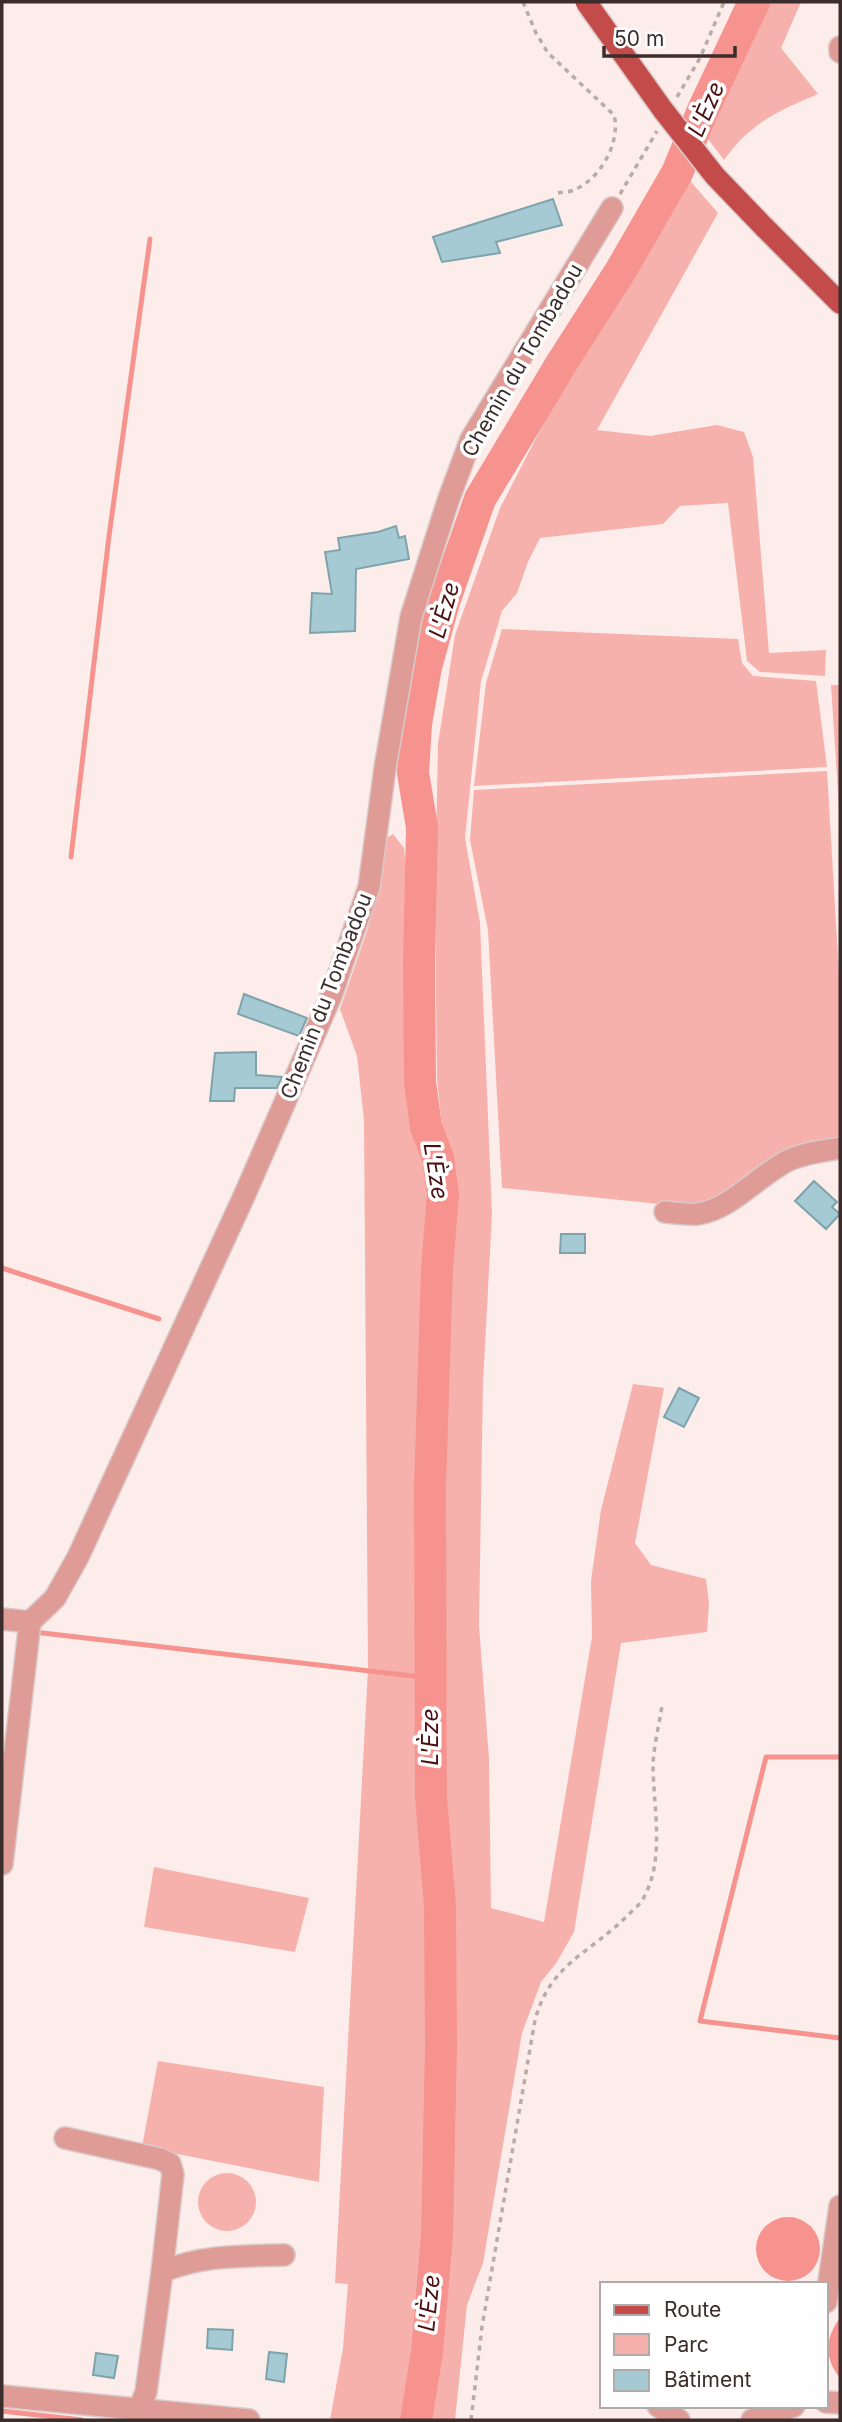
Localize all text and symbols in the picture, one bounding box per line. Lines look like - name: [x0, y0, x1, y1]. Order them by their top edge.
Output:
- scale bar: [604, 14, 735, 58]
- text: 50 m: [614, 26, 664, 51]
- water label: L'Èze: [682, 77, 730, 141]
- street label: Chemin du Tombadou: [457, 259, 587, 461]
- water label: L'Èze: [423, 579, 465, 641]
- street label: Chemin du Tombadou: [275, 889, 377, 1103]
- water label: L'Èze: [418, 1141, 454, 1201]
- water label: L'Èze: [416, 1708, 444, 1766]
- water label: L'Èze: [412, 2273, 446, 2333]
- legend: [600, 2282, 828, 2408]
- text: Route: [664, 2297, 721, 2322]
- text: Parc: [664, 2332, 709, 2357]
- text: Bâtiment: [664, 2367, 752, 2392]

